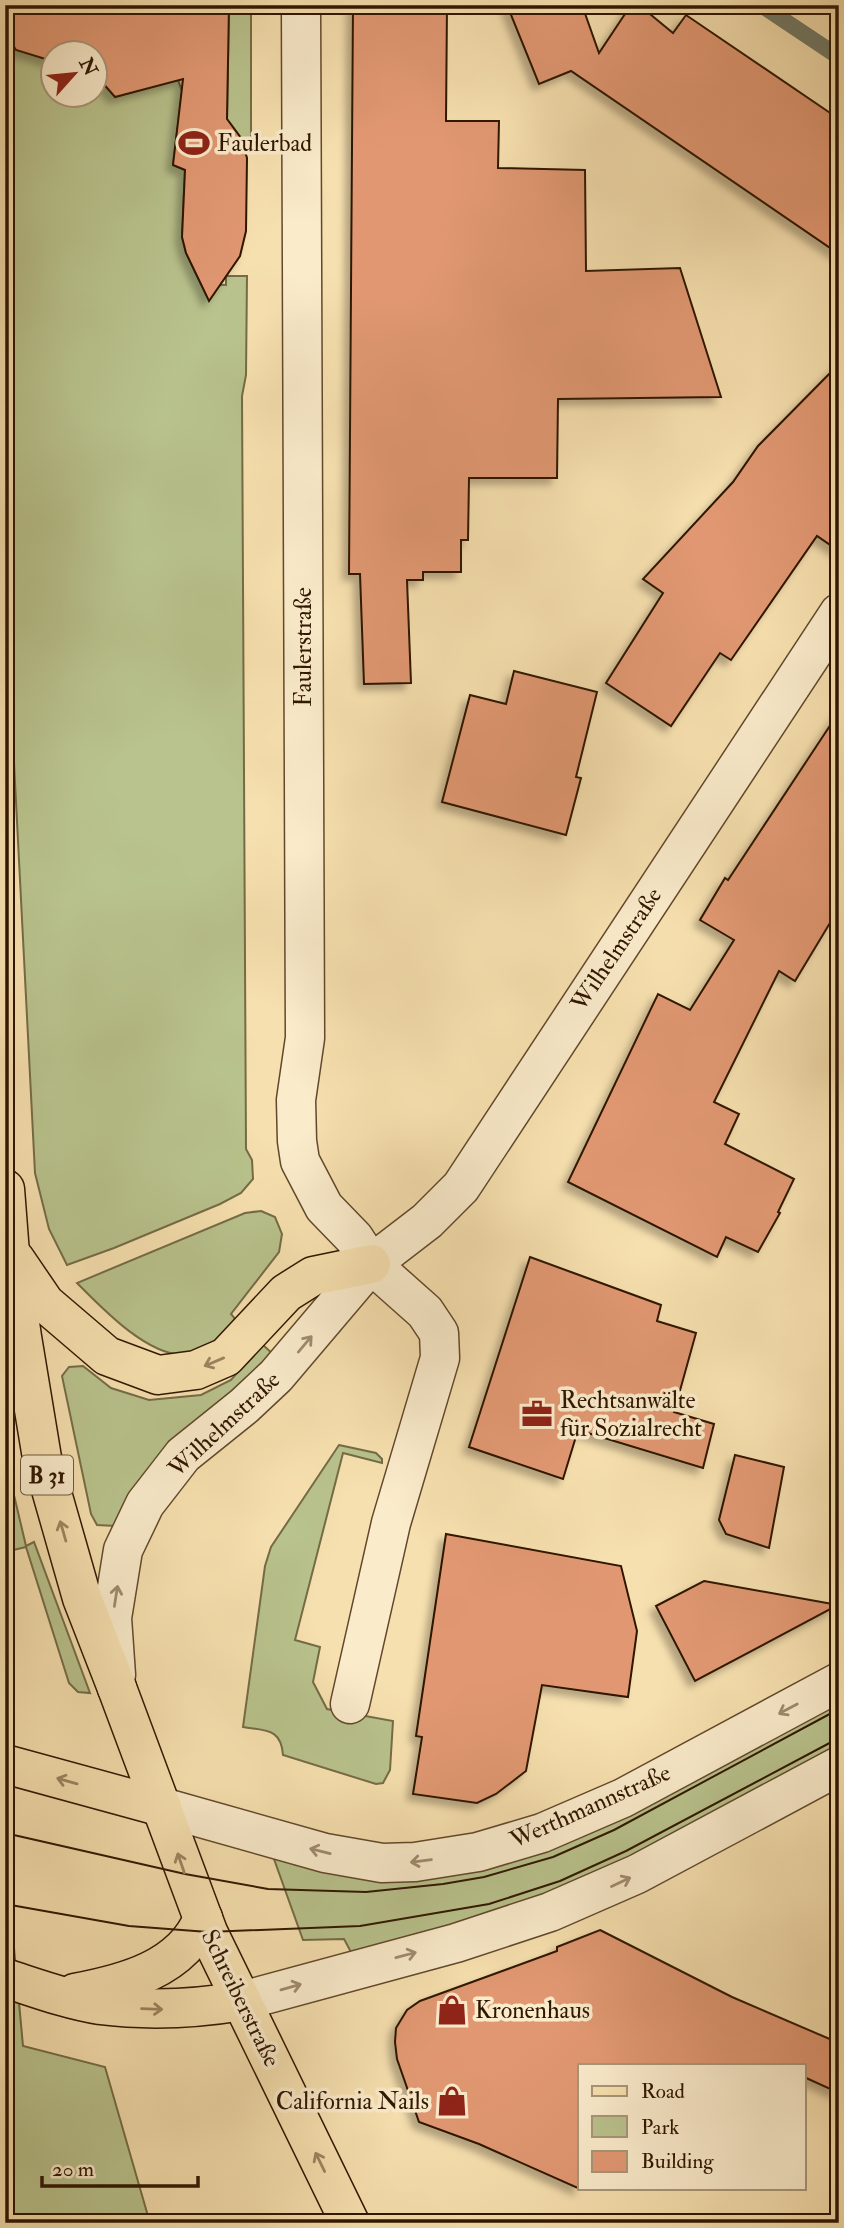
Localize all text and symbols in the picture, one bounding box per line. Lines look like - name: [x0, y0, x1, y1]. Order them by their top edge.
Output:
- north arrow: [38, 38, 108, 108]
- text: N: [73, 53, 103, 81]
- sports icon: Faulerbad: [177, 126, 211, 160]
- place label: Faulerbad: [217, 128, 312, 159]
- street label: Faulerstraße: [288, 587, 319, 707]
- street label: Wilhelmstraße: [563, 882, 669, 1018]
- one-way arrow: [298, 1335, 313, 1353]
- one-way arrow: [204, 1356, 225, 1369]
- street label: Wilhelmstraße: [161, 1365, 287, 1485]
- place label: Rechtsanwälte für Sozialrecht: [560, 1385, 702, 1444]
- office icon: Rechtsanwälte für Sozialrecht: [520, 1397, 554, 1431]
- road number: B 31: [21, 1456, 73, 1494]
- one-way arrow: [56, 1520, 69, 1542]
- one-way arrow: [110, 1585, 123, 1608]
- one-way arrow: [778, 1703, 799, 1716]
- street label: Werthmannstraße: [504, 1757, 675, 1856]
- one-way arrow: [56, 1773, 78, 1786]
- one-way arrow: [310, 1844, 332, 1857]
- one-way arrow: [174, 1852, 187, 1874]
- one-way arrow: [410, 1854, 433, 1867]
- one-way arrow: [610, 1874, 631, 1888]
- street label: Schreiberstraße: [194, 1924, 287, 2072]
- one-way arrow: [394, 1948, 417, 1961]
- one-way arrow: [280, 1980, 302, 1993]
- shop icon: Kronenhaus: [435, 1993, 469, 2027]
- place label: Kronenhaus: [475, 1995, 590, 2026]
- one-way arrow: [140, 2002, 163, 2015]
- legend: [578, 2064, 806, 2190]
- text: Road: [641, 2078, 686, 2105]
- shop icon: California Nails: [435, 2084, 469, 2118]
- place label: California Nails: [276, 2086, 429, 2117]
- text: Park: [641, 2114, 679, 2141]
- scale bar: [42, 2144, 198, 2188]
- text: Building: [641, 2148, 714, 2175]
- one-way arrow: [312, 2152, 326, 2173]
- text: 20 m: [52, 2156, 94, 2183]

